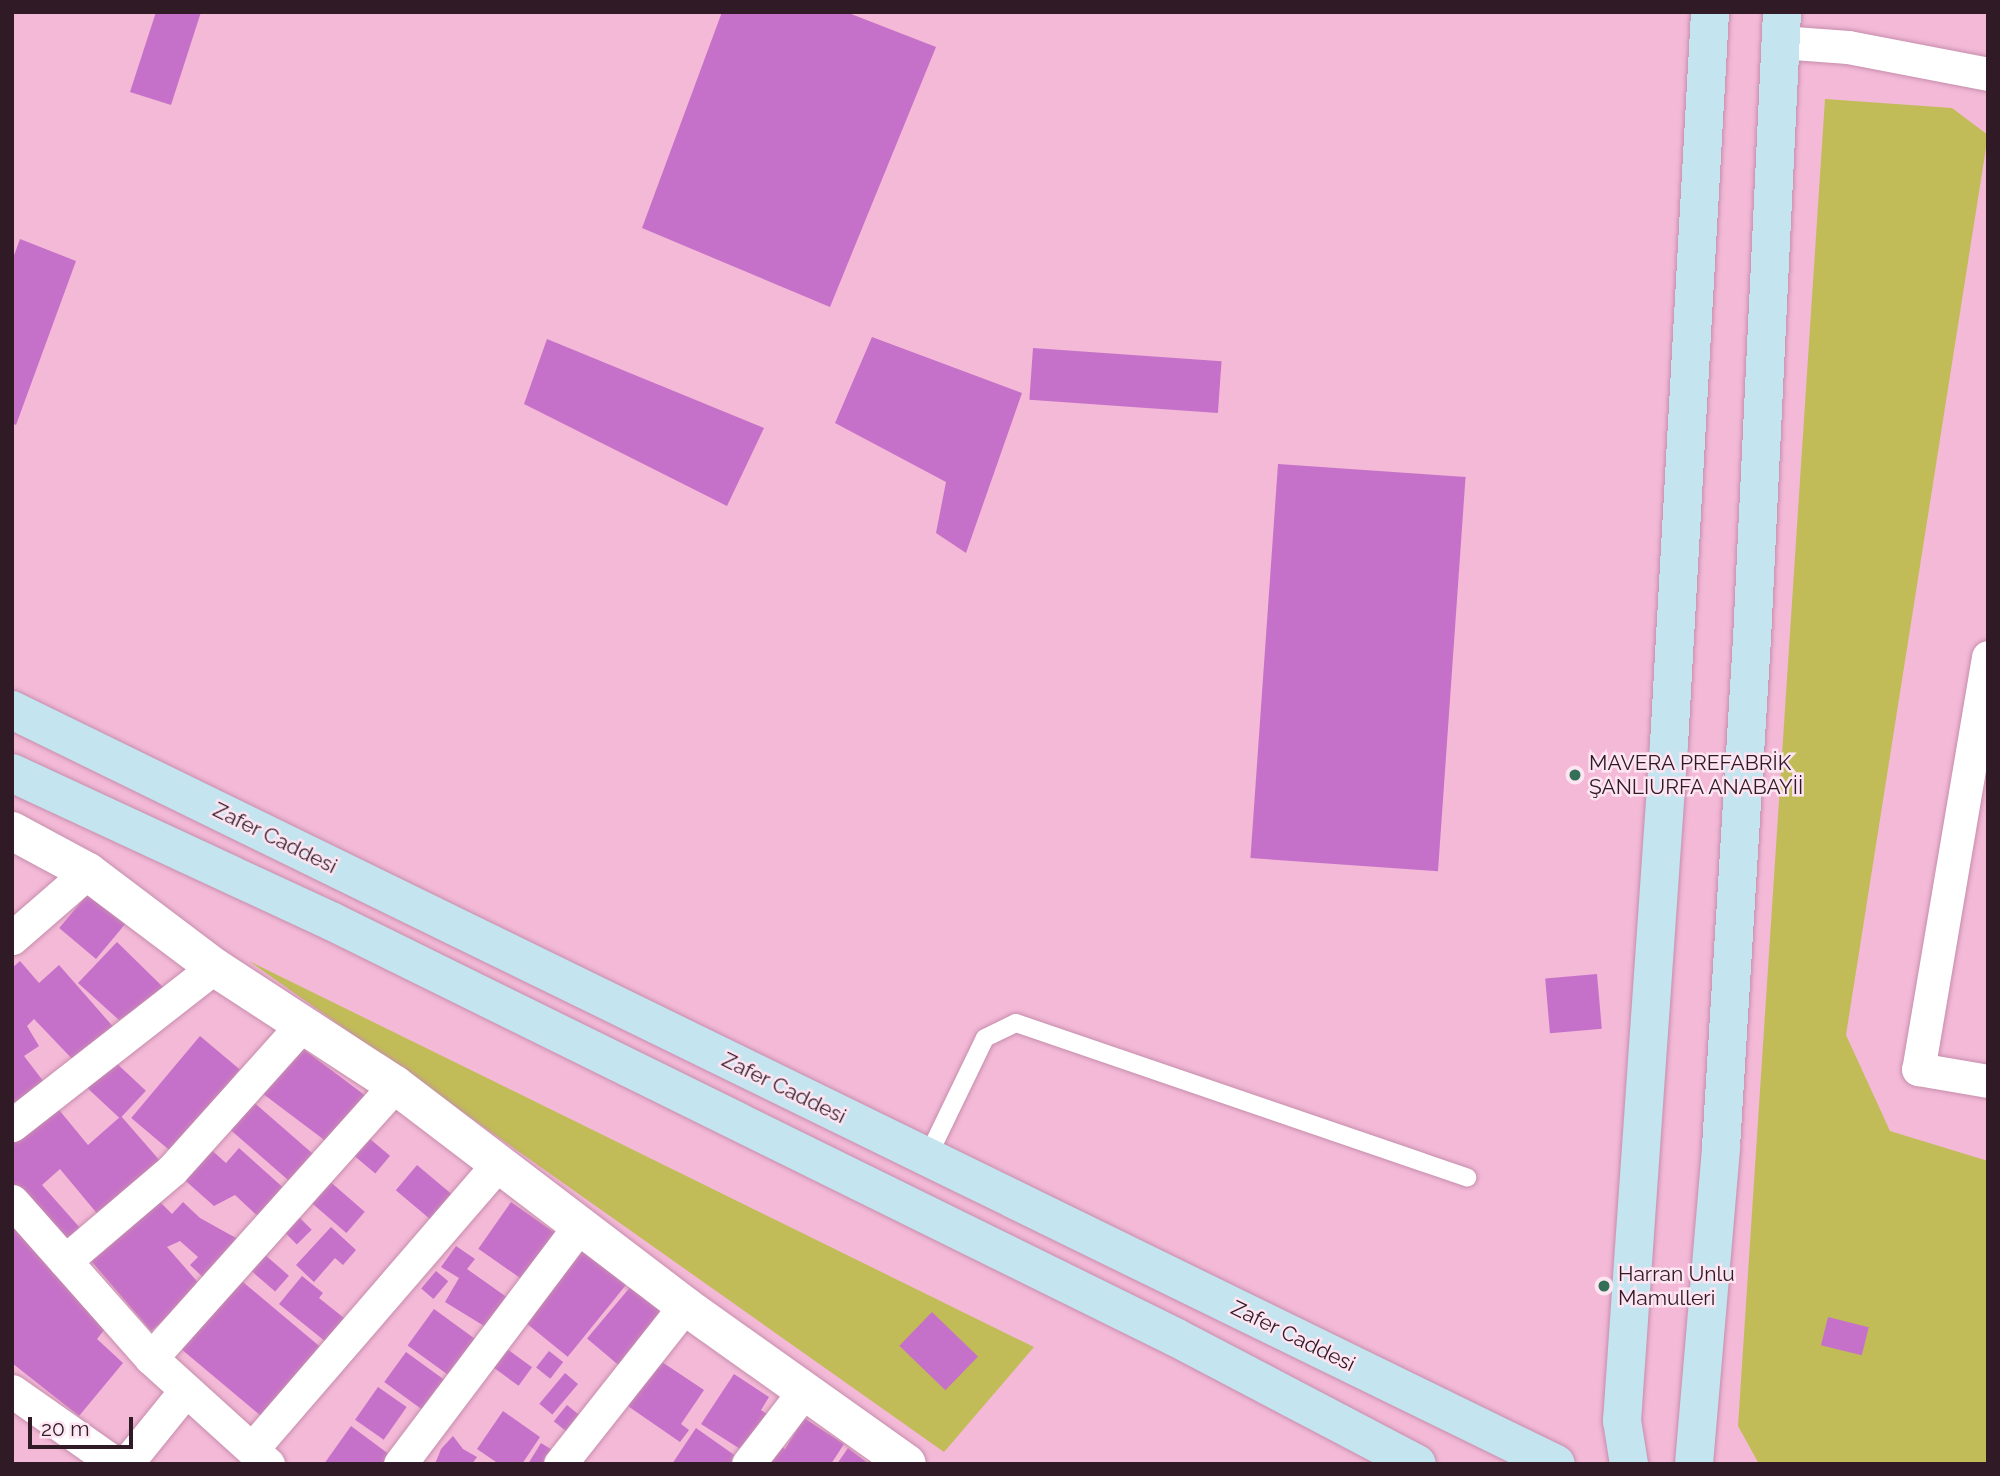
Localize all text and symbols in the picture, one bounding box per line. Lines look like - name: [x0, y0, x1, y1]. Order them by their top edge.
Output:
- place label: MAVERA PREFABRİK ŞANLIURFA ANABAYİİ: [1589, 750, 1804, 800]
- marker: MAVERA PREFABRİK ŞANLIURFA ANABAYİİ: [1567, 767, 1583, 783]
- street label: Zafer Caddesi: [209, 797, 341, 879]
- street label: Zafer Caddesi: [718, 1047, 850, 1129]
- place label: Harran Unlu Mamulleri: [1618, 1261, 1735, 1311]
- marker: Harran Unlu Mamulleri: [1596, 1278, 1612, 1294]
- street label: Zafer Caddesi: [1227, 1295, 1359, 1377]
- scale bar: [32, 1402, 136, 1446]
- text: 20 m: [41, 1416, 89, 1441]

